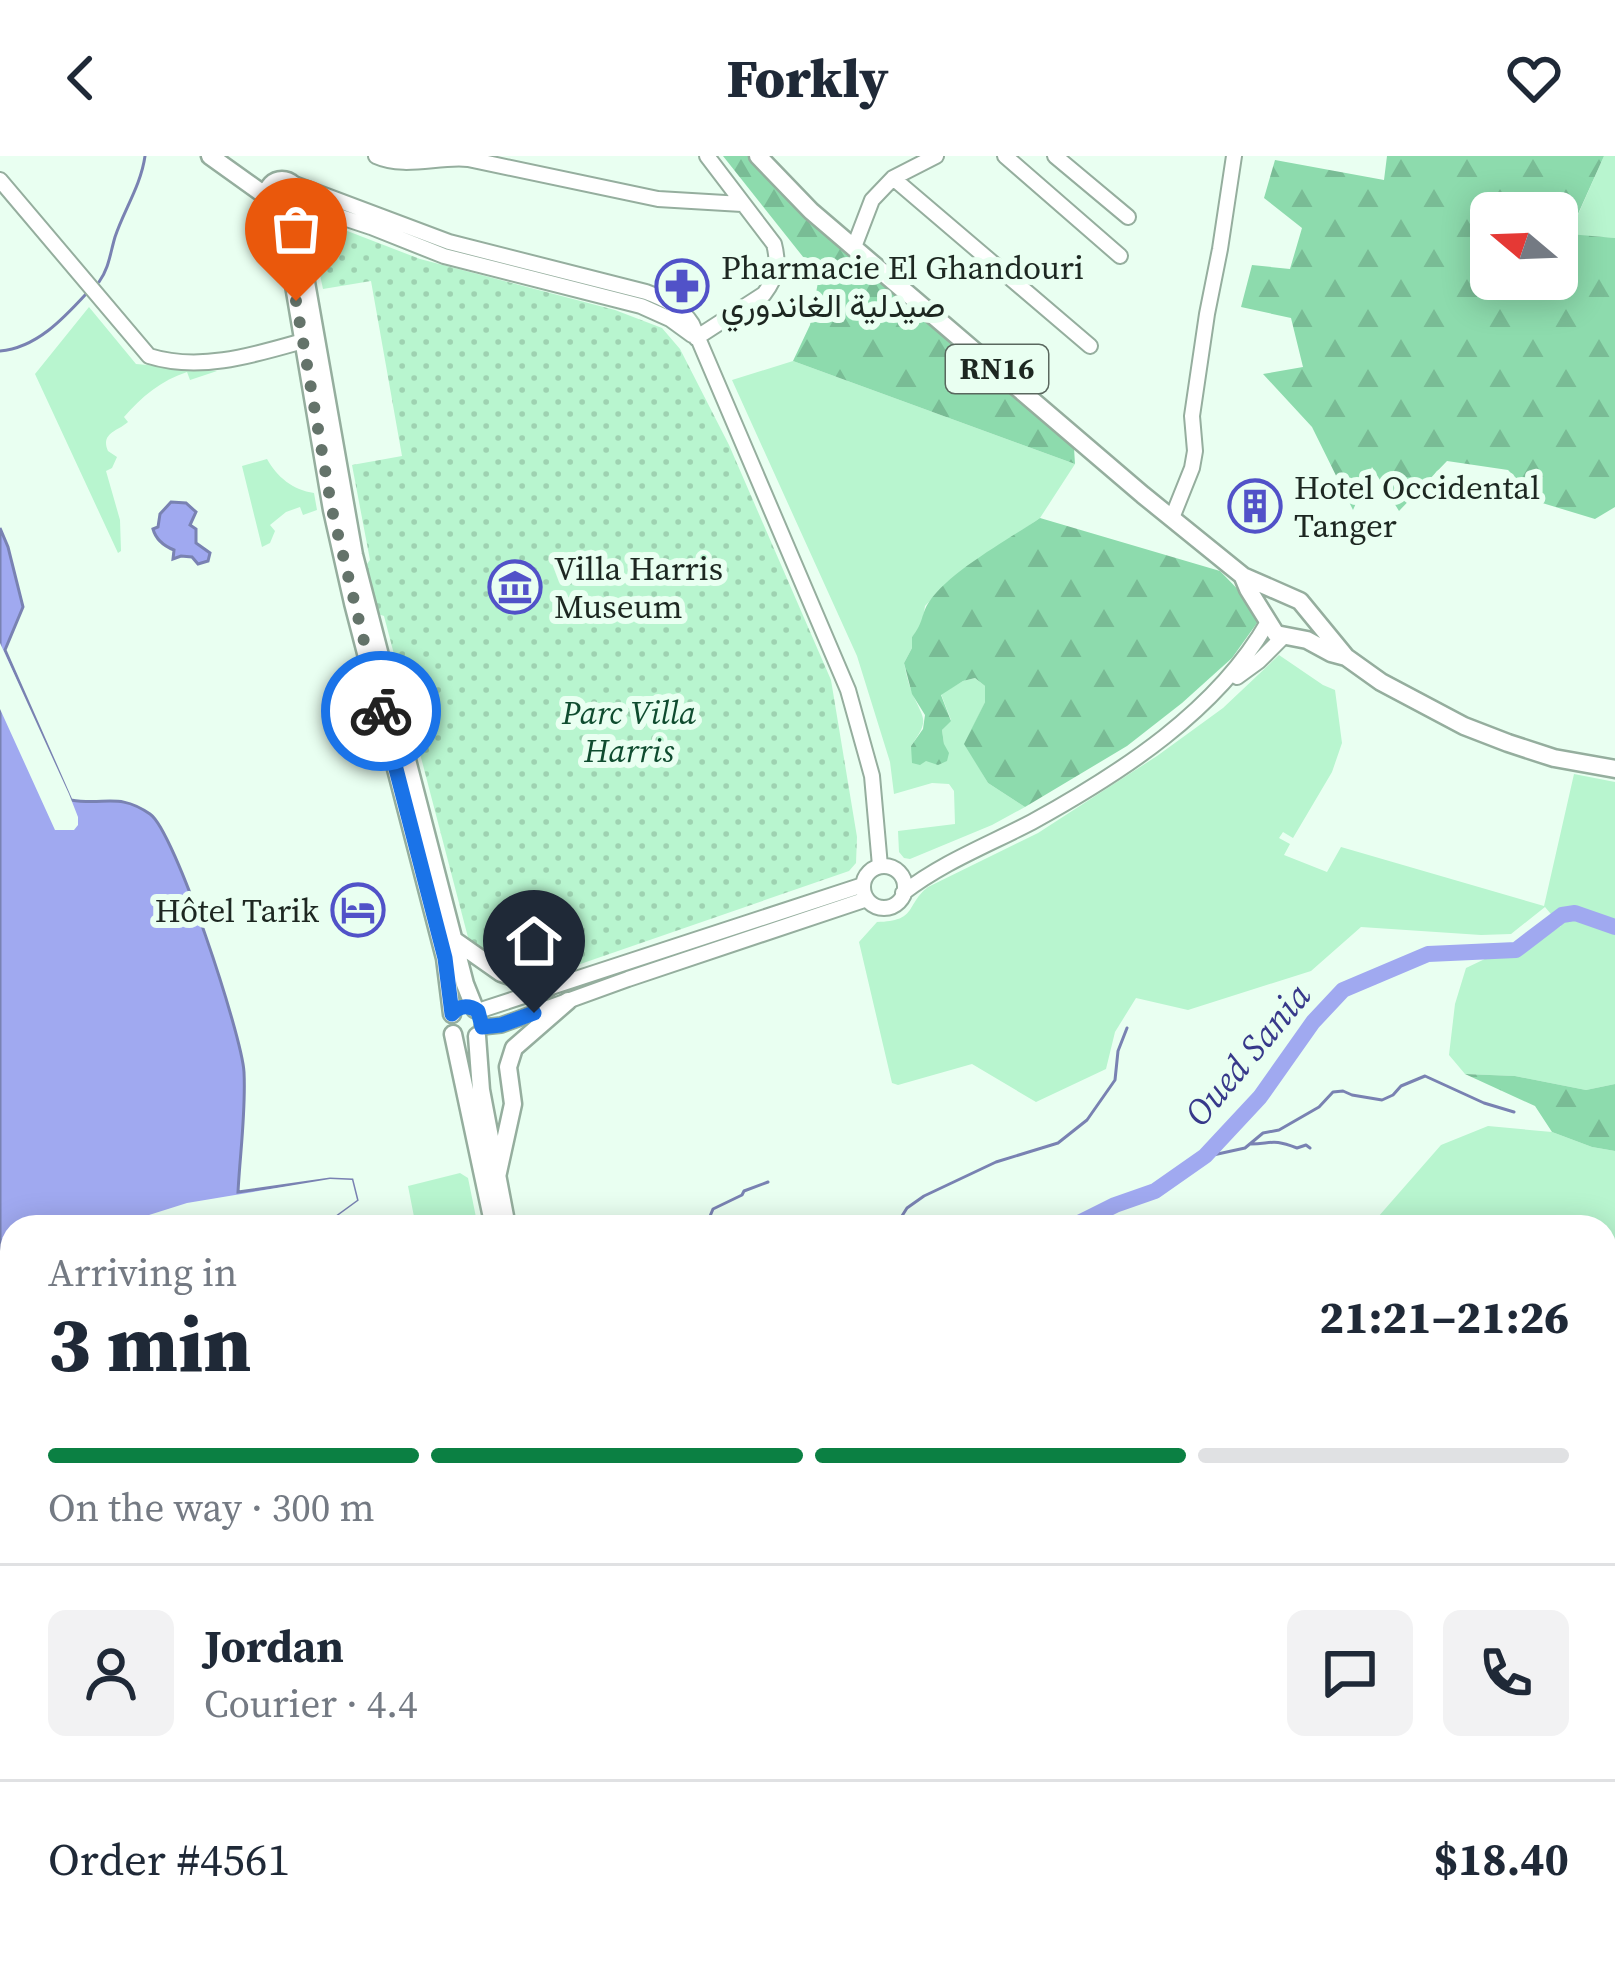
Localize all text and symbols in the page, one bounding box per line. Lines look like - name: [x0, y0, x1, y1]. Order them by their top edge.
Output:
- text: Forkly: [726, 41, 889, 115]
- icon: back: [48, 45, 114, 111]
- icon: heart: [1501, 45, 1567, 111]
- pin: [245, 178, 347, 301]
- north arrow: [1470, 192, 1578, 300]
- map controls: [1470, 192, 1578, 300]
- icon: bag: [263, 196, 329, 262]
- place label: Pharmacie El Ghandouri صيدلية الغاندوري: [721, 245, 1084, 332]
- pharmacy icon: Pharmacie El Ghandouri صيدلية الغاندوري: [654, 258, 710, 314]
- road number: RN16: [946, 345, 1048, 393]
- place label: Hotel Occidental Tanger: [1294, 465, 1540, 548]
- building icon: Hotel Occidental Tanger: [1227, 478, 1283, 534]
- place label: Villa Harris Museum: [554, 546, 723, 629]
- museum icon: Villa Harris Museum: [487, 559, 543, 615]
- courier: [321, 651, 441, 771]
- icon: bike: [348, 678, 414, 744]
- park label: Parc Villa Harris: [561, 690, 696, 773]
- hotel icon: Hôtel Tarik: [330, 882, 386, 938]
- place label: Hôtel Tarik: [155, 888, 320, 933]
- pin: [483, 890, 585, 1013]
- icon: home: [501, 908, 567, 974]
- water label: Oued Sania: [1173, 972, 1322, 1136]
- text: Arriving in: [48, 1246, 237, 1299]
- text: 21:21–21:26: [1319, 1286, 1569, 1348]
- text: 3 min: [48, 1290, 251, 1397]
- text: On the way · 300 m: [48, 1481, 375, 1534]
- button: person: [48, 1610, 174, 1736]
- button: chat: [1287, 1610, 1413, 1736]
- button: phone: [1443, 1610, 1569, 1736]
- text: Jordan: [204, 1615, 344, 1677]
- text: Courier · 4.4: [204, 1677, 417, 1730]
- text: Order #4561: [48, 1828, 290, 1890]
- text: $18.40: [1434, 1828, 1569, 1890]

